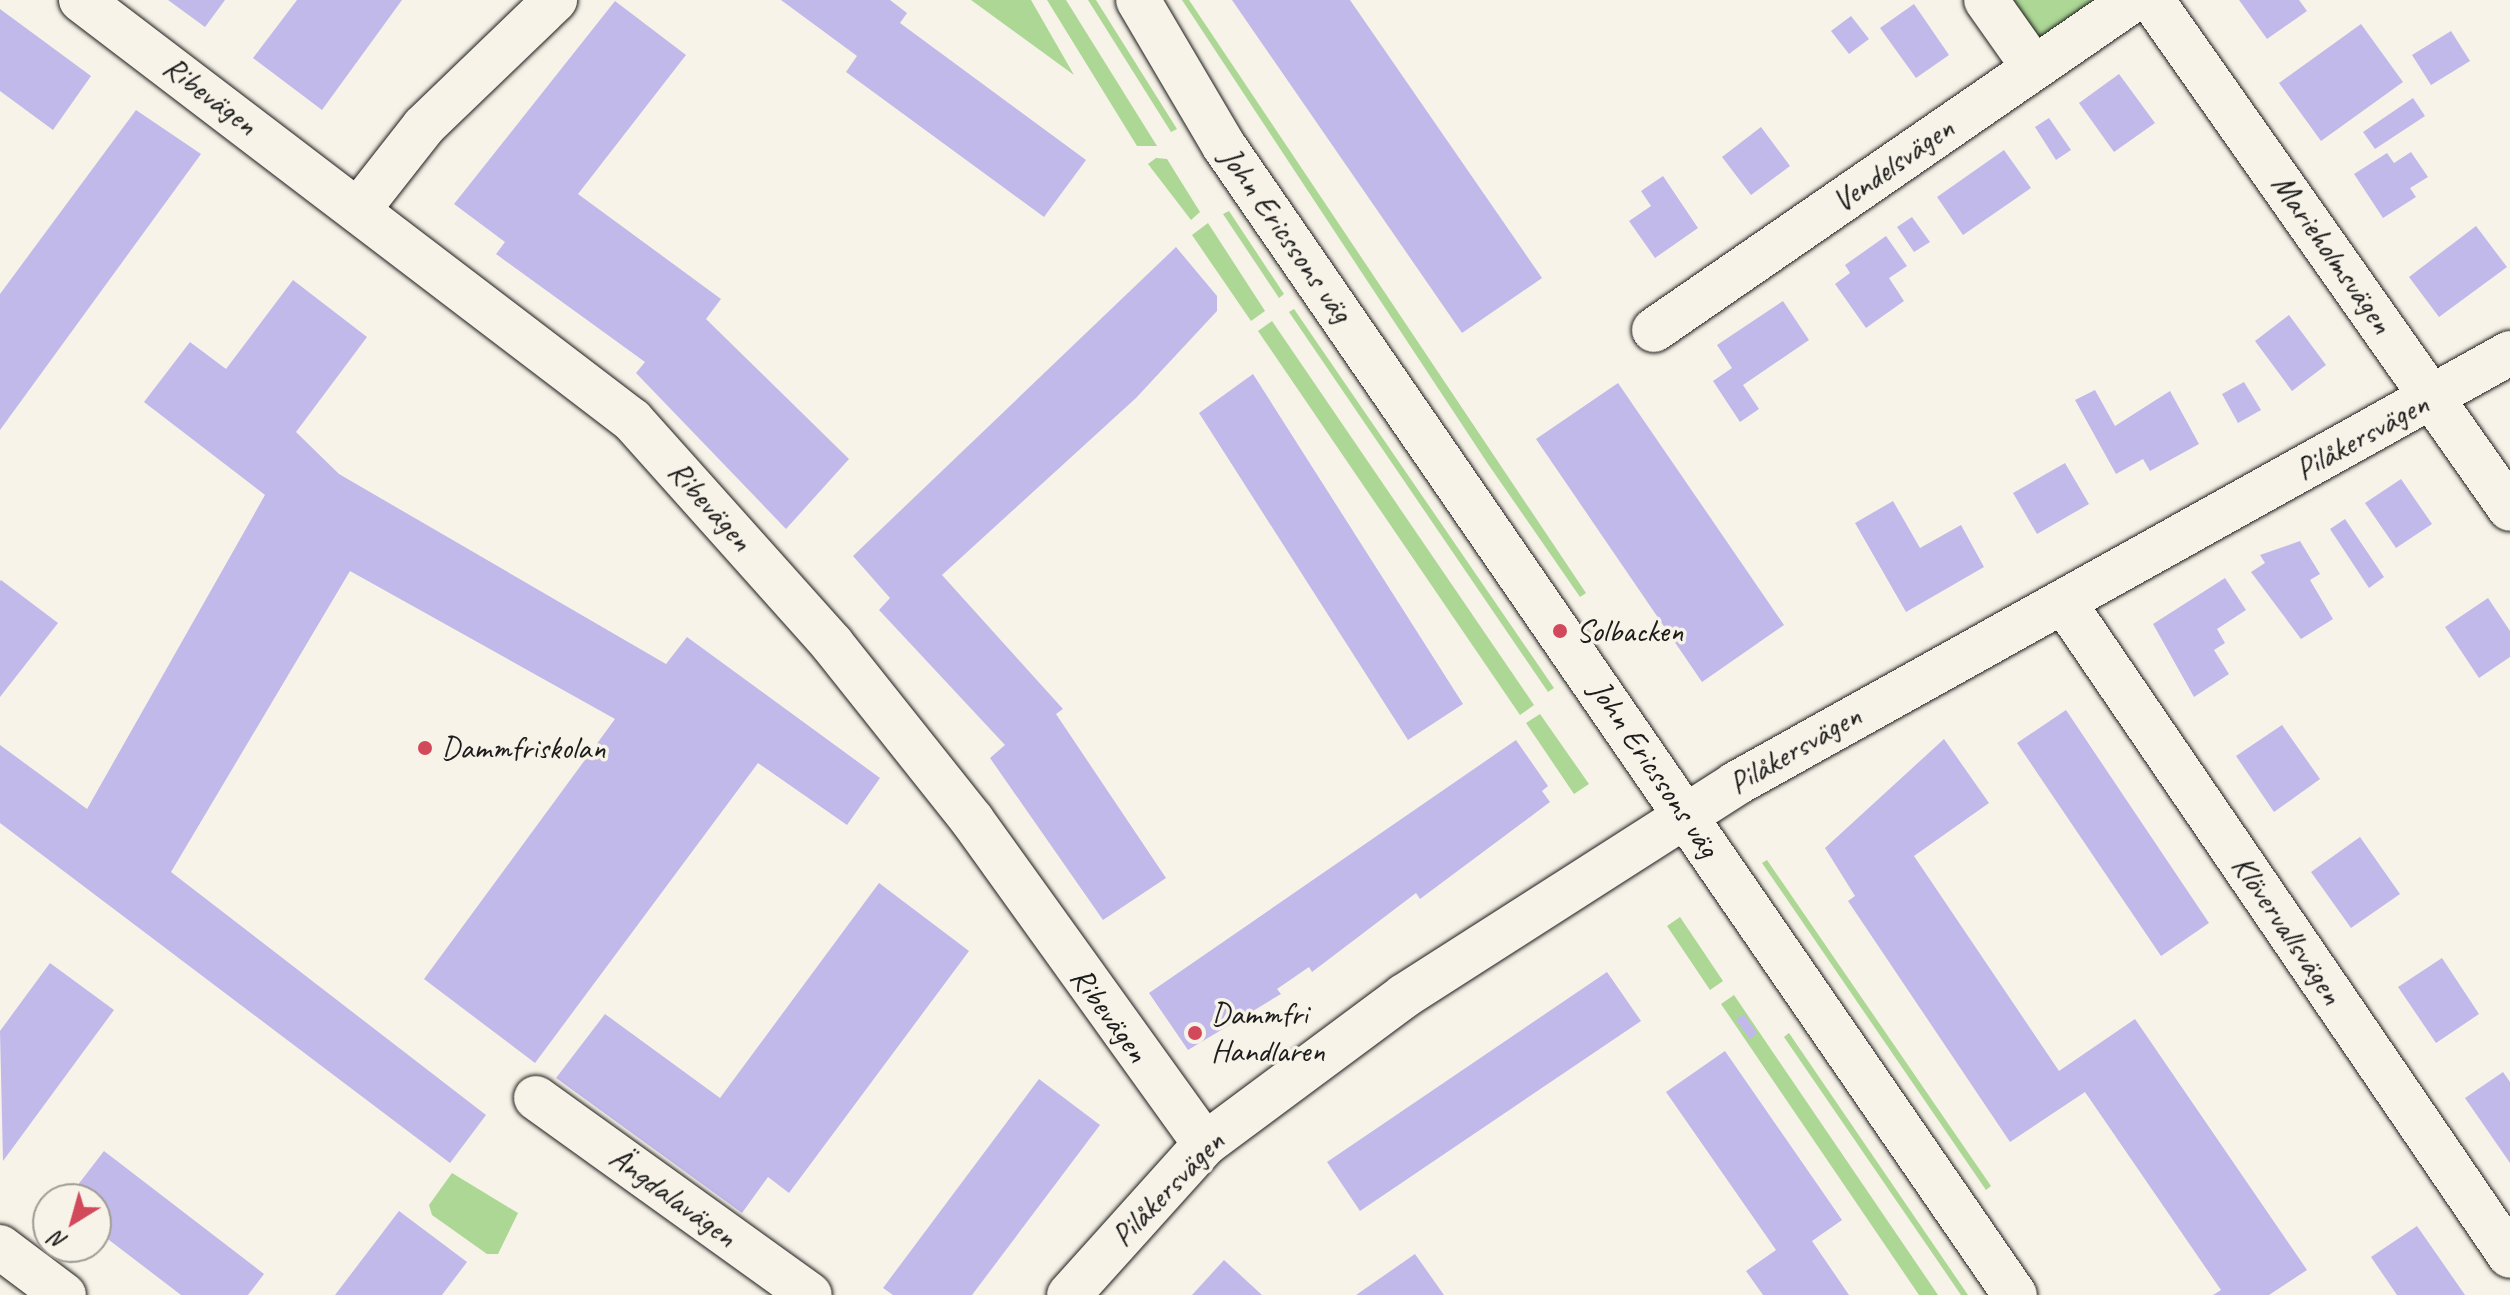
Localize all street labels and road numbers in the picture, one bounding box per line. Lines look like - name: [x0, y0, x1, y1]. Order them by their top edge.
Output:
- street label: Ribevägen: [155, 48, 265, 144]
- street label: Vendelsvägen: [1825, 109, 1961, 221]
- street label: John Ericssons väg: [1211, 140, 1361, 330]
- street label: Marieholmsvägen: [2263, 167, 2401, 341]
- street label: Pilåkersvägen: [2289, 385, 2435, 489]
- street label: Ribevägen: [660, 453, 760, 559]
- street label: John Ericssons väg: [1581, 673, 1727, 865]
- street label: Pilåkersvägen: [1722, 697, 1868, 803]
- street label: Klövervallsvägen: [2223, 848, 2351, 1012]
- street label: Ribevägen: [1062, 960, 1156, 1070]
- street label: Pilåkersvägen: [1103, 1123, 1233, 1255]
- street label: Ängdalavägen: [602, 1138, 744, 1256]

